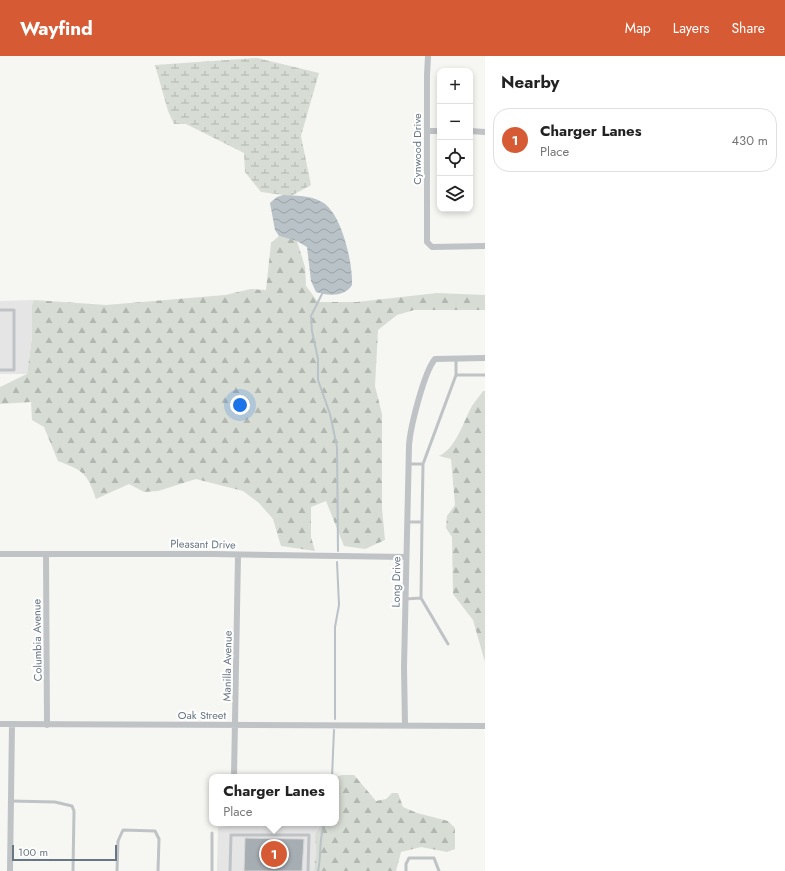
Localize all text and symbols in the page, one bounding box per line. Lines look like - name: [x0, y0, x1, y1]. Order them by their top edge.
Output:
- text: Wayfind: [20, 15, 93, 42]
- text: Map: [625, 18, 651, 38]
- text: Layers: [673, 18, 709, 38]
- text: Share: [731, 18, 765, 38]
- map controls: [437, 68, 473, 212]
- button: +: [437, 68, 473, 104]
- text: Nearby: [501, 70, 559, 94]
- button: −: [437, 104, 473, 140]
- street label: Cynwood Drive: [409, 113, 425, 185]
- text: Charger Lanes: [540, 120, 642, 142]
- text: 1: [512, 131, 518, 150]
- text: 430 m: [731, 131, 768, 150]
- button: locate: [437, 140, 473, 176]
- text: Place: [540, 142, 569, 161]
- button: layers: [437, 176, 473, 212]
- your location: [230, 395, 250, 415]
- street label: Pleasant Drive: [170, 535, 236, 553]
- street label: Long Drive: [388, 556, 404, 608]
- street label: Columbia Avenue: [28, 598, 46, 681]
- street label: Manilla Avenue: [218, 630, 236, 702]
- street label: Oak Street: [178, 707, 227, 723]
- popup: [209, 774, 339, 826]
- text: Charger Lanes: [223, 780, 325, 802]
- text: Place: [223, 802, 253, 821]
- pin: 1: [261, 839, 287, 869]
- scale bar: [12, 843, 117, 862]
- text: 100 m: [18, 844, 48, 860]

